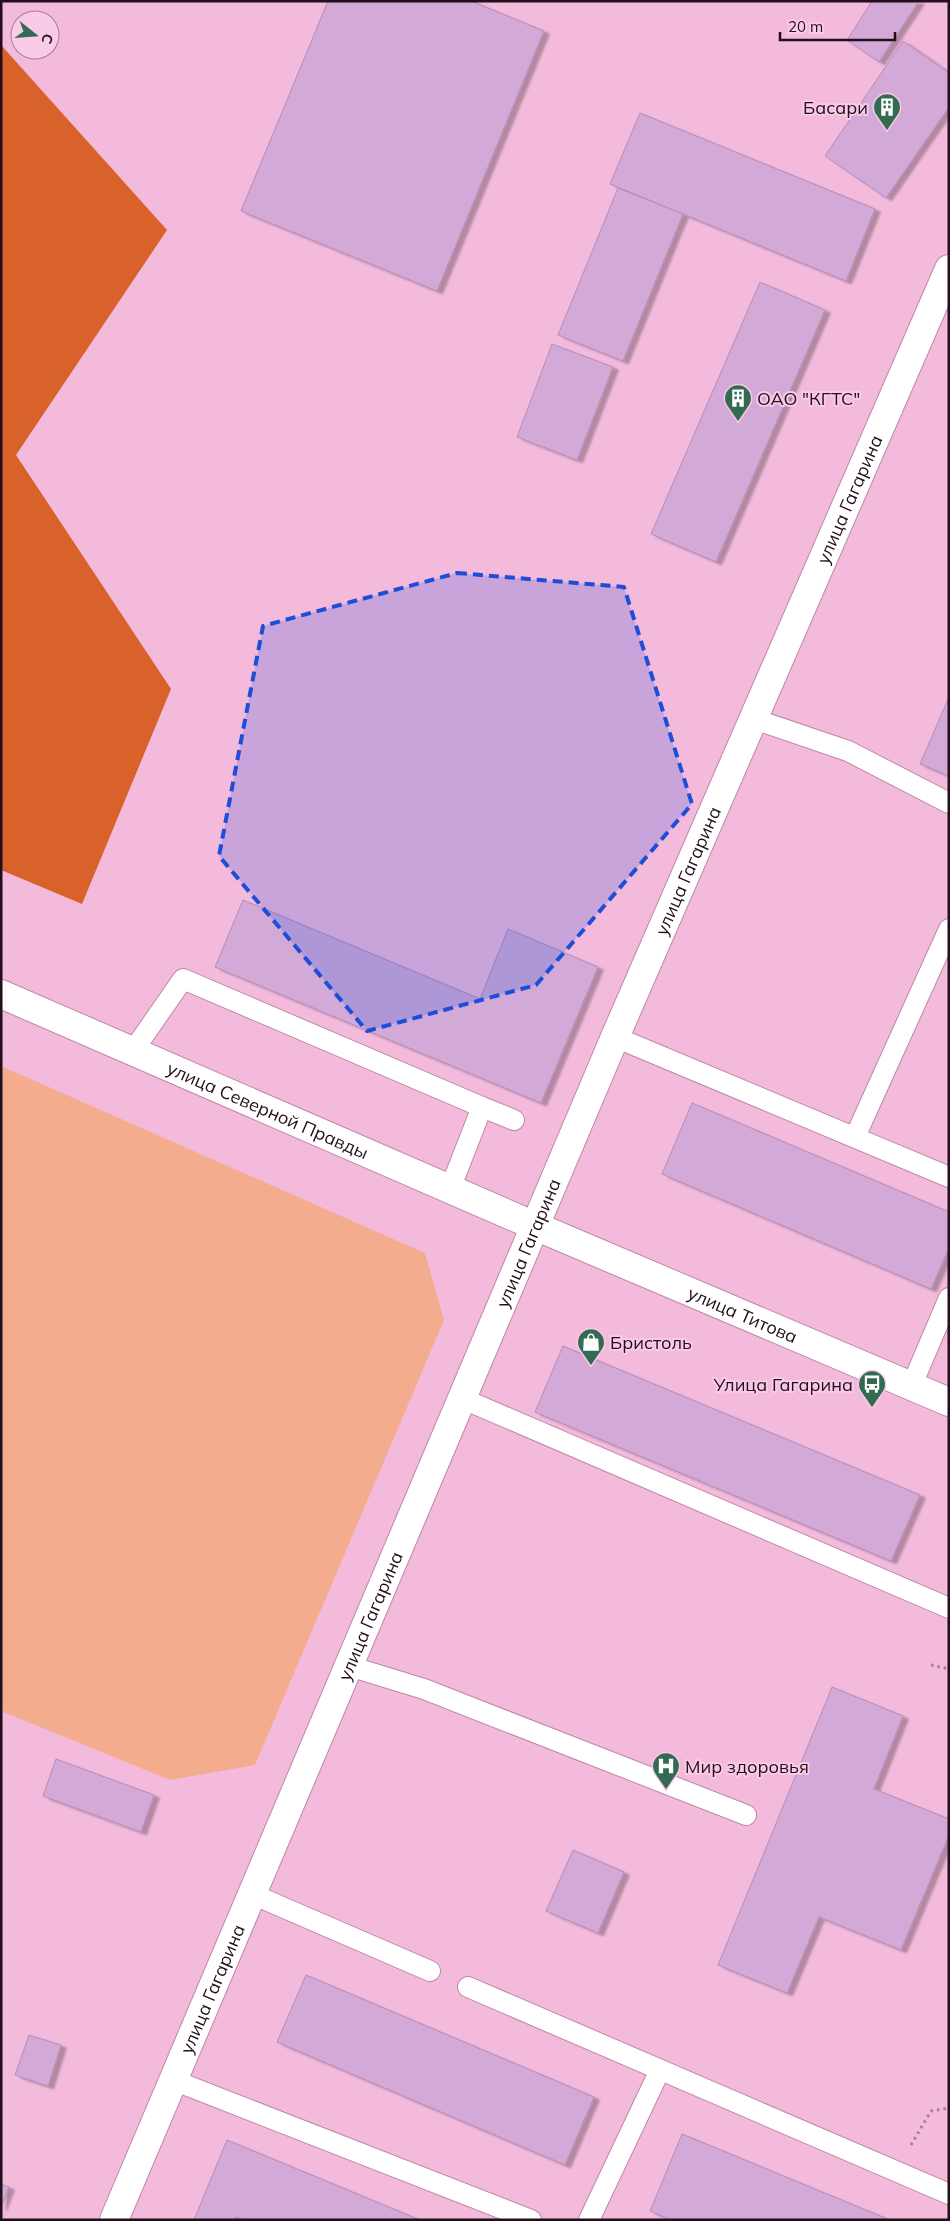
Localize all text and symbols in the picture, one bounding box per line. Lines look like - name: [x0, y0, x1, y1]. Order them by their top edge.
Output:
- north arrow: [10, 10, 60, 60]
- scale bar: [780, 10, 895, 42]
- text: 20 m: [788, 17, 823, 36]
- text: С: [37, 32, 57, 46]
- building icon: Басари: [872, 92, 902, 131]
- place label: Басари: [803, 96, 868, 119]
- building icon: ОАО "КГТС": [723, 383, 753, 422]
- place label: ОАО "КГТС": [757, 387, 860, 410]
- street label: улица Гагарина: [811, 431, 887, 567]
- street label: улица Гагарина: [649, 803, 725, 939]
- street label: улица Северной Правды: [164, 1056, 372, 1164]
- street label: улица Гагарина: [490, 1175, 565, 1311]
- street label: улица Титова: [684, 1281, 801, 1348]
- shop icon: Бристоль: [576, 1327, 606, 1366]
- place label: Бристоль: [610, 1331, 692, 1354]
- bus stop icon: Улица Гагарина: [857, 1369, 887, 1408]
- place label: Улица Гагарина: [713, 1373, 853, 1396]
- street label: улица Гагарина: [332, 1548, 407, 1684]
- hospital icon: Мир здоровья: [651, 1751, 681, 1790]
- place label: Мир здоровья: [685, 1755, 809, 1778]
- street label: улица Гагарина: [174, 1921, 249, 2057]

